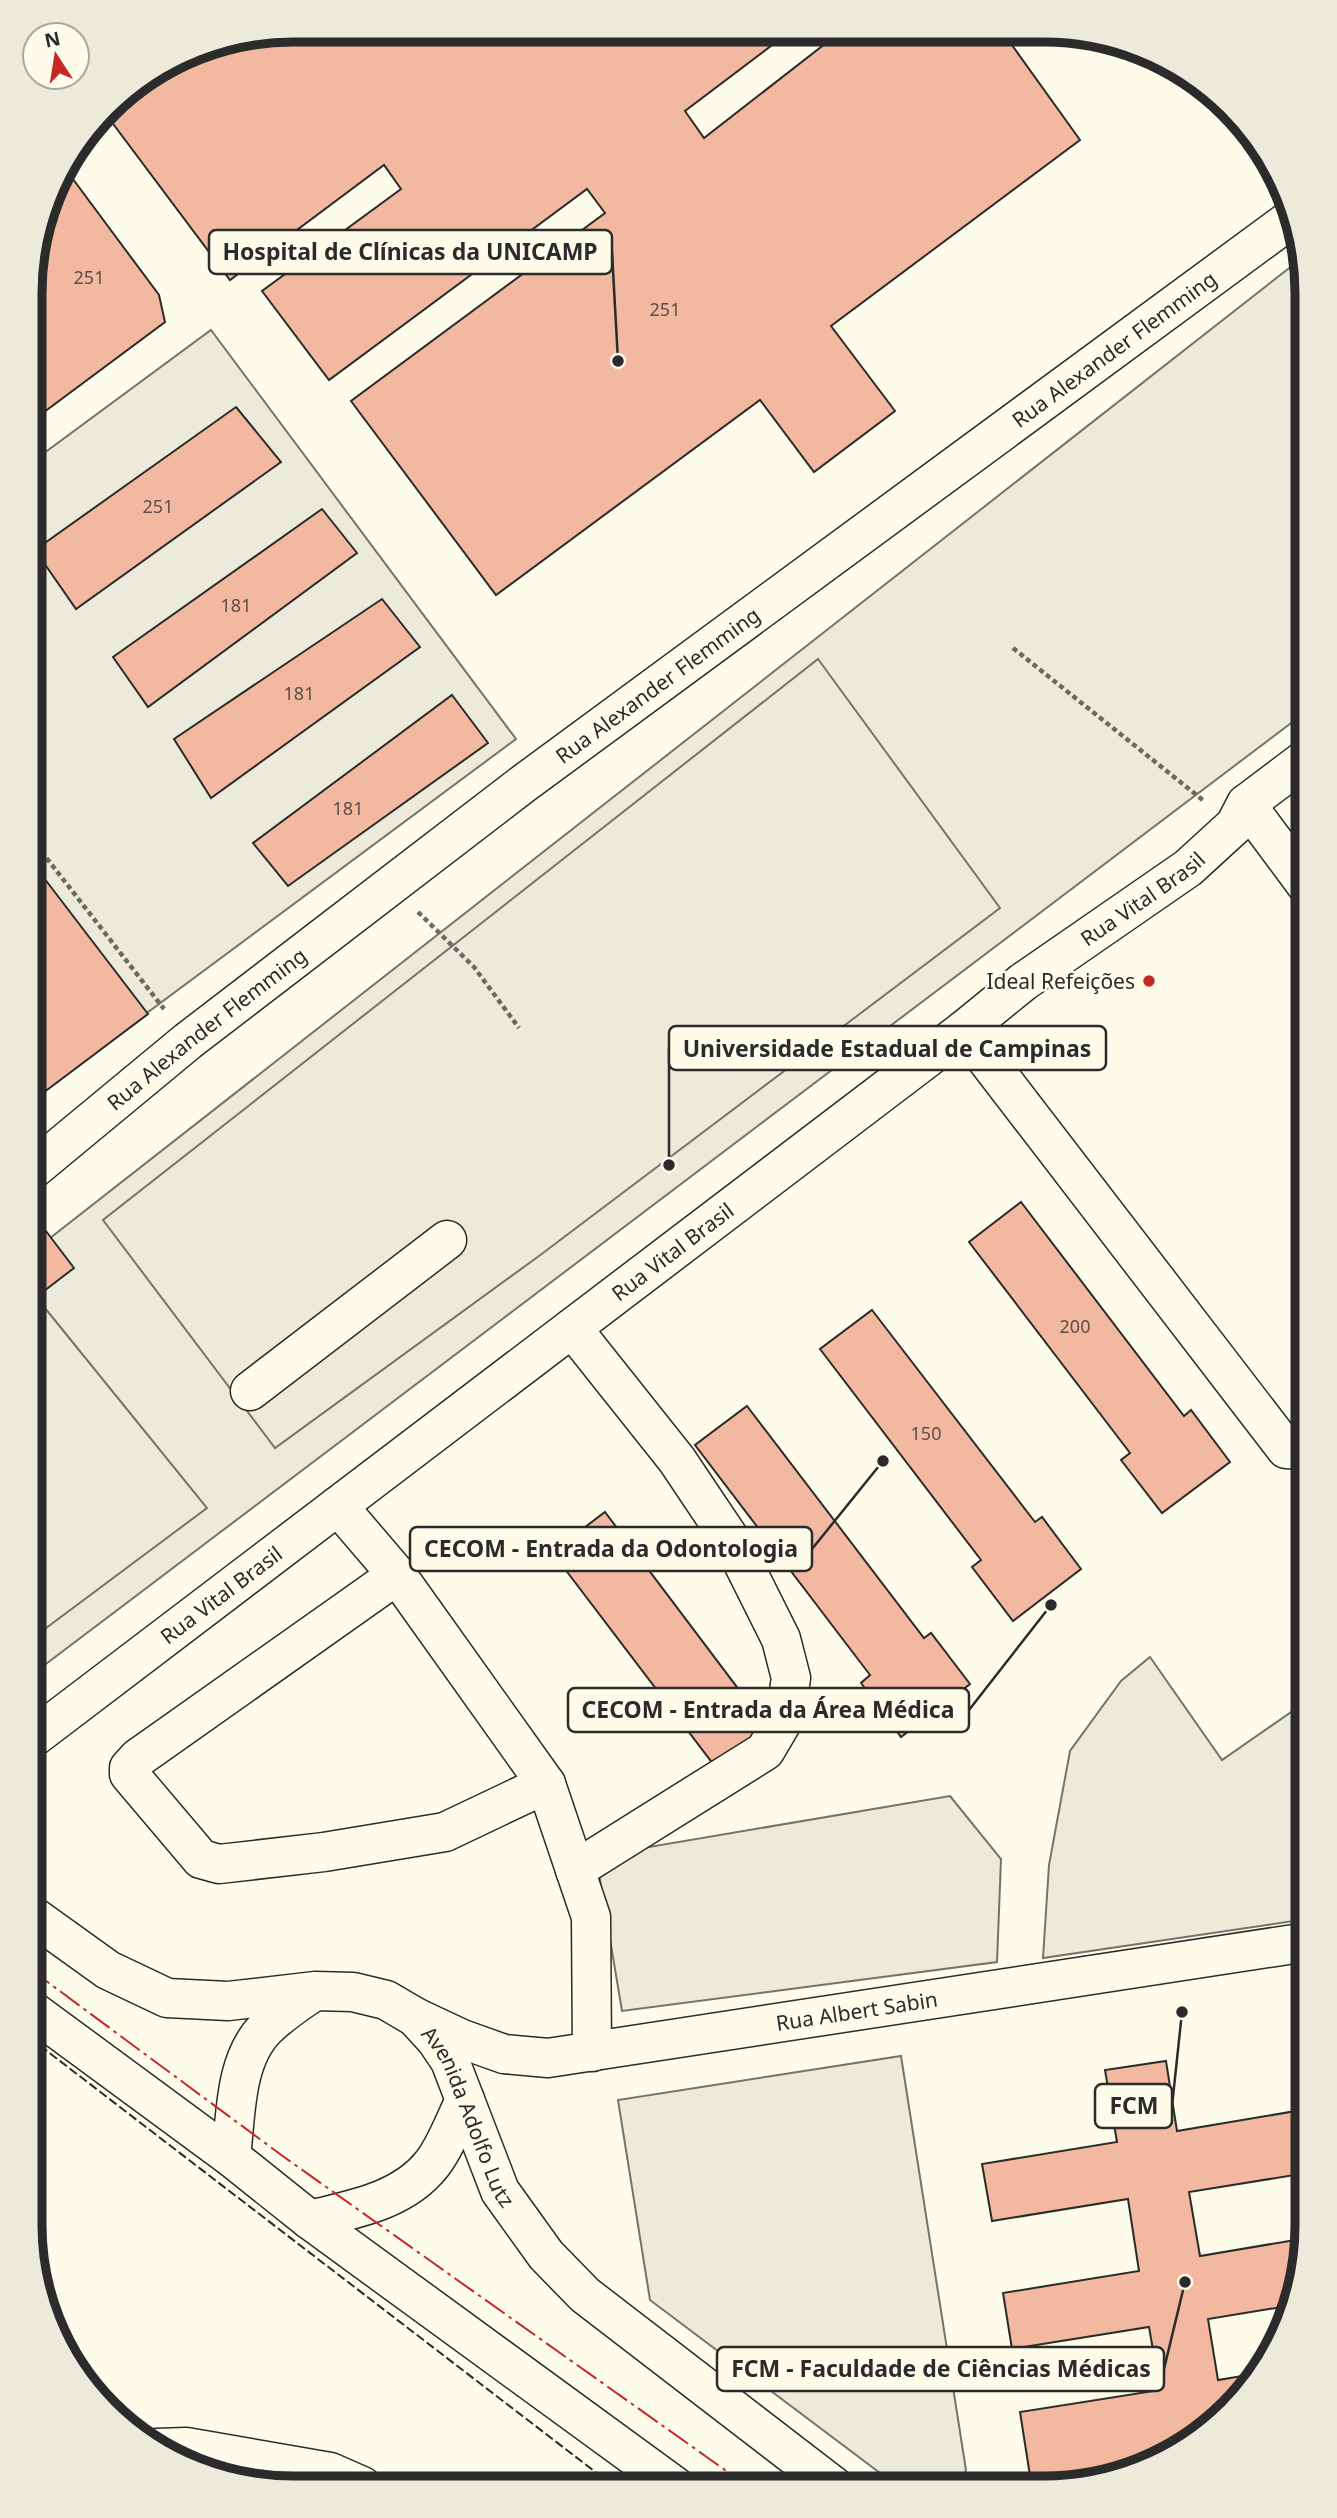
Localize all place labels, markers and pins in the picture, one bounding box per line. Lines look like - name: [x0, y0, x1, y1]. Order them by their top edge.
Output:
- callout: Hospital de Clínicas da UNICAMP: [209, 230, 612, 274]
- place label: Ideal Refeições: [986, 967, 1135, 995]
- marker: Ideal Refeições: [1141, 973, 1157, 989]
- callout: Universidade Estadual de Campinas: [669, 1026, 1106, 1070]
- callout: CECOM - Entrada da Odontologia: [410, 1527, 812, 1571]
- callout: CECOM - Entrada da Área Médica: [568, 1688, 969, 1732]
- callout: FCM: [1095, 2084, 1172, 2128]
- callout: FCM - Faculdade de Ciências Médicas: [717, 2347, 1164, 2391]

